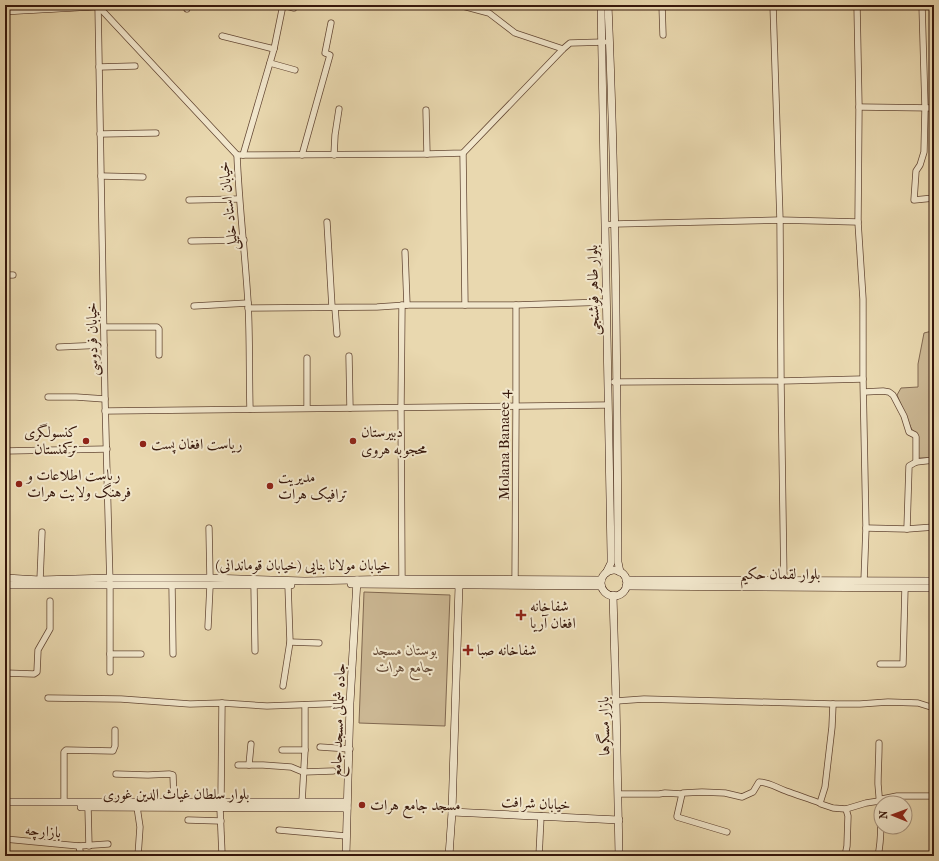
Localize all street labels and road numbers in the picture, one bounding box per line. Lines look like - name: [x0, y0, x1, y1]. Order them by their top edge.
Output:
- street label: خیابان استاد خلیلی: [214, 160, 244, 251]
- street label: بلوار طاهر فوشنجی: [583, 244, 605, 335]
- street label: خیابان فردوسی: [82, 302, 104, 376]
- street label: Molana Banaee 4: [495, 389, 513, 500]
- street label: خیابان مولانا بنایی (خیابان قوماندانی): [215, 556, 391, 575]
- street label: بلوار لقمان حکیم: [740, 565, 820, 589]
- street label: جاده شمالی مسجد جامع: [327, 663, 354, 778]
- street label: بازار مسگرها: [594, 696, 615, 756]
- street label: بلوار سلطان غیاث الدین غوری: [103, 785, 249, 803]
- street label: خیابان شرافت: [501, 792, 571, 815]
- street label: بازارچه: [24, 820, 62, 844]

